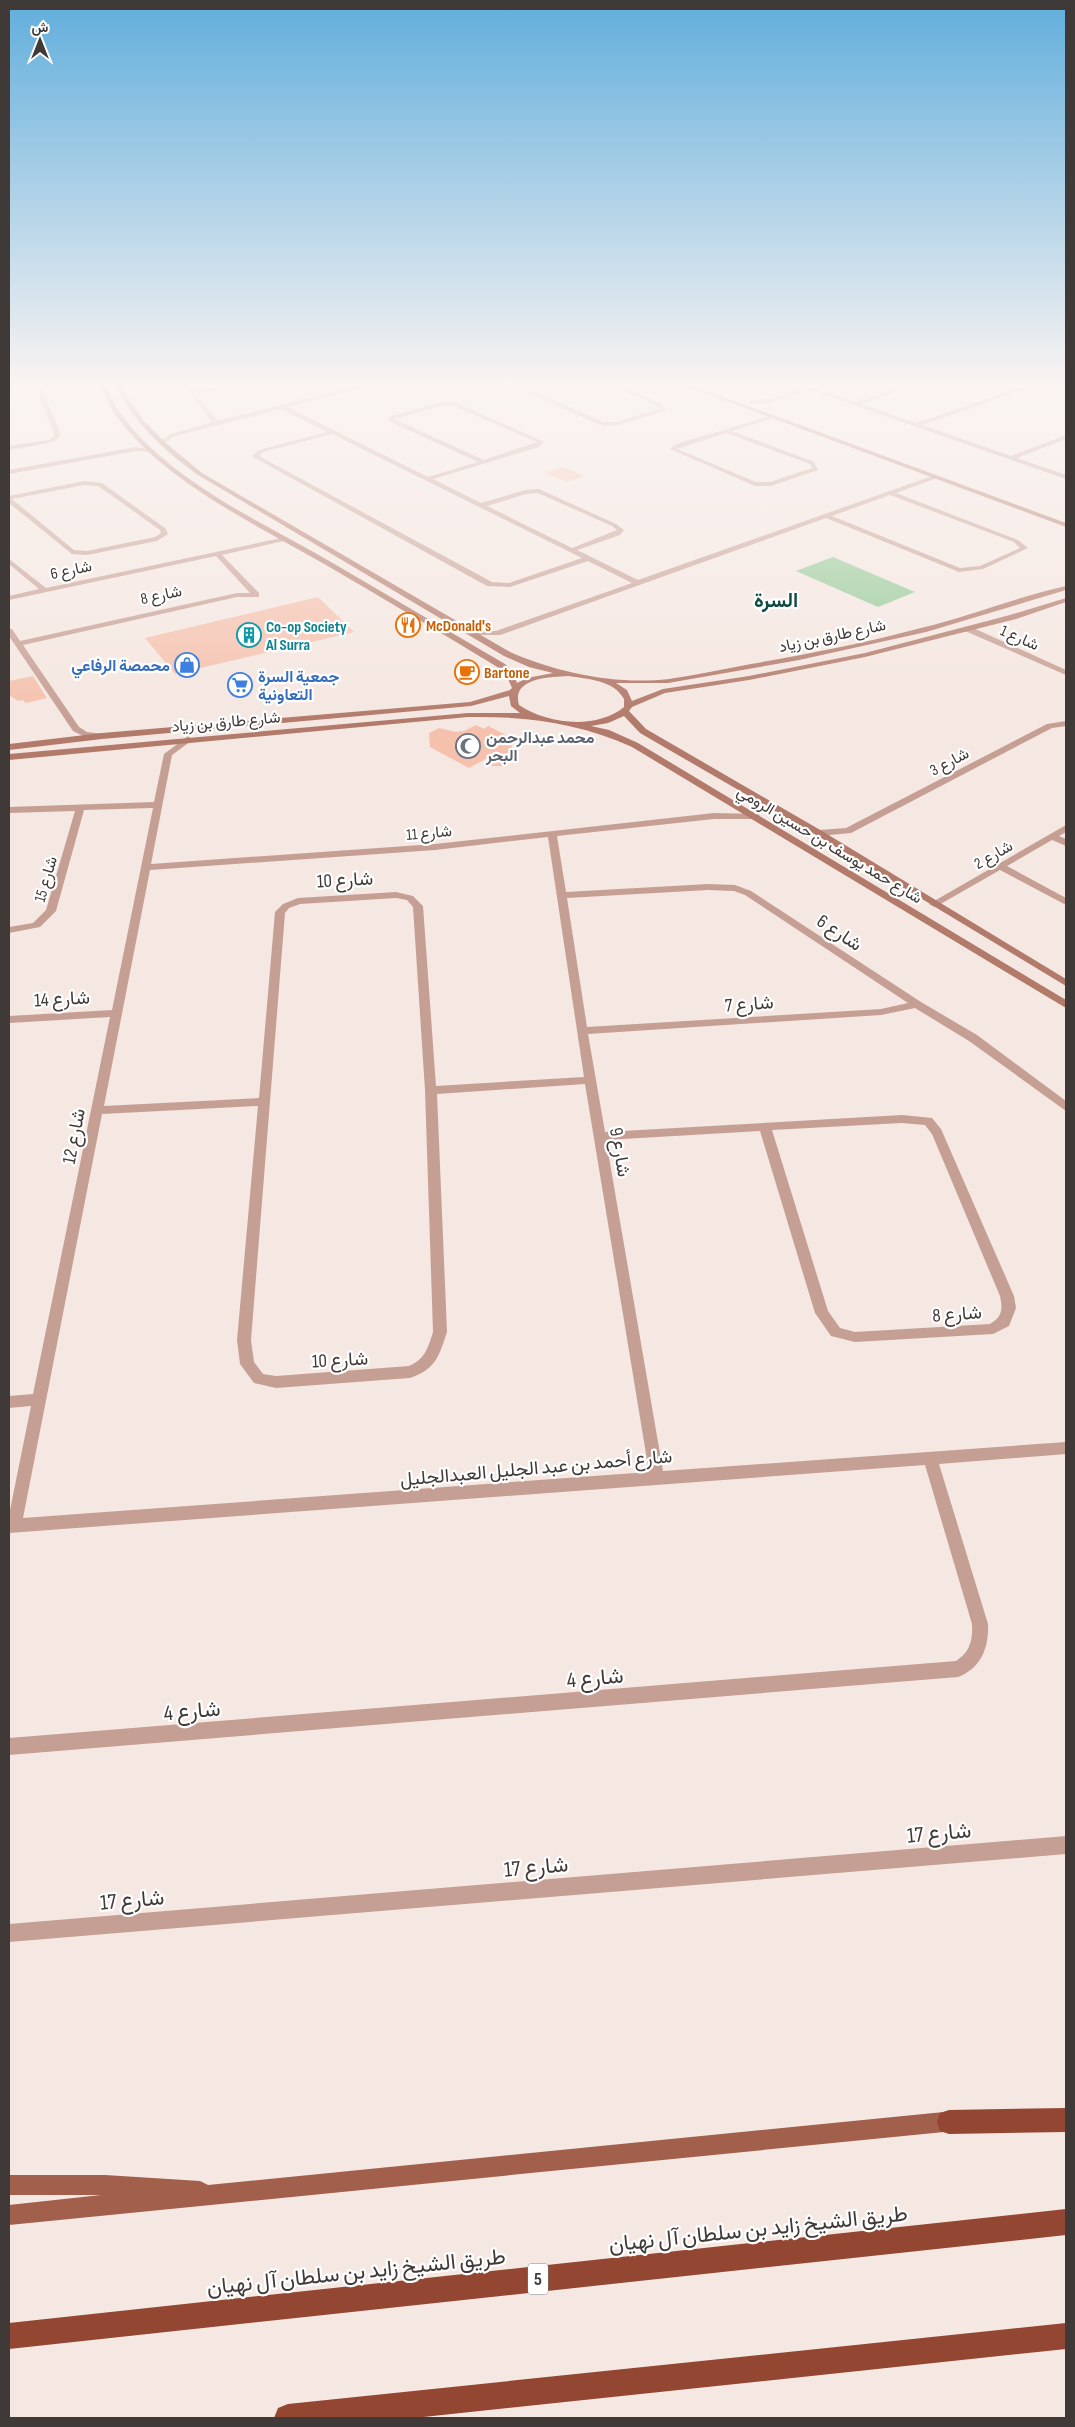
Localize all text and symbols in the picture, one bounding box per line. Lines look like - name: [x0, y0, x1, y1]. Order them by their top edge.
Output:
- north arrow: [15, 15, 65, 65]
- text: ش: [32, 19, 49, 36]
- street label: شارع 6: [49, 557, 94, 585]
- street label: شارع 8: [139, 582, 184, 610]
- district label: السرة: [754, 589, 798, 613]
- restaurant icon: McDonald's: [395, 612, 421, 638]
- street label: شارع طارق بن زياد: [777, 616, 888, 658]
- place label: McDonald's: [426, 617, 491, 636]
- place label: Co-op Society Al Surra: [265, 618, 347, 655]
- street label: شارع 1: [997, 621, 1042, 656]
- building icon: Co-op Society Al Surra: [236, 622, 262, 648]
- shop icon: محمصة الرفاعي: [174, 652, 200, 678]
- place label: محمصة الرفاعي: [71, 657, 170, 679]
- cafe icon: Bartone: [454, 659, 480, 685]
- place label: Bartone: [484, 664, 530, 683]
- place label: جمعية السرة التعاونية: [258, 668, 339, 705]
- supermarket icon: جمعية السرة التعاونية: [227, 672, 253, 698]
- street label: شارع طارق بن زياد: [171, 708, 281, 738]
- place label: محمد عبدالرحمن البحر: [485, 729, 595, 766]
- mosque icon: محمد عبدالرحمن البحر: [455, 733, 481, 759]
- street label: شارع 3: [927, 744, 973, 781]
- street label: شارع حمد يوسف بن حسين الرومي: [732, 782, 925, 911]
- street label: شارع 11: [405, 822, 453, 846]
- street label: شارع 2: [971, 837, 1017, 875]
- street label: شارع 15: [31, 854, 63, 905]
- street label: شارع 10: [316, 868, 374, 893]
- street label: شارع 6: [812, 910, 866, 957]
- street label: شارع 14: [34, 987, 91, 1012]
- street label: شارع 7: [724, 991, 774, 1018]
- street label: شارع 12: [58, 1107, 91, 1166]
- street label: شارع 9: [604, 1126, 635, 1179]
- street label: شارع 8: [932, 1301, 983, 1328]
- street label: شارع 10: [311, 1348, 369, 1373]
- street label: شارع أحمد بن عبد الجليل العبدالجليل: [399, 1445, 673, 1492]
- street label: شارع 4: [566, 1663, 625, 1694]
- street label: شارع 4: [163, 1696, 222, 1727]
- street label: شارع 17: [906, 1817, 972, 1850]
- street label: شارع 17: [503, 1851, 569, 1884]
- street label: شارع 17: [99, 1884, 165, 1917]
- street label: طريق الشيخ زايد بن سلطان آل نهيان: [607, 2200, 909, 2259]
- street label: طريق الشيخ زايد بن سلطان آل نهيان: [205, 2243, 507, 2302]
- road number: 5: [528, 2264, 548, 2294]

